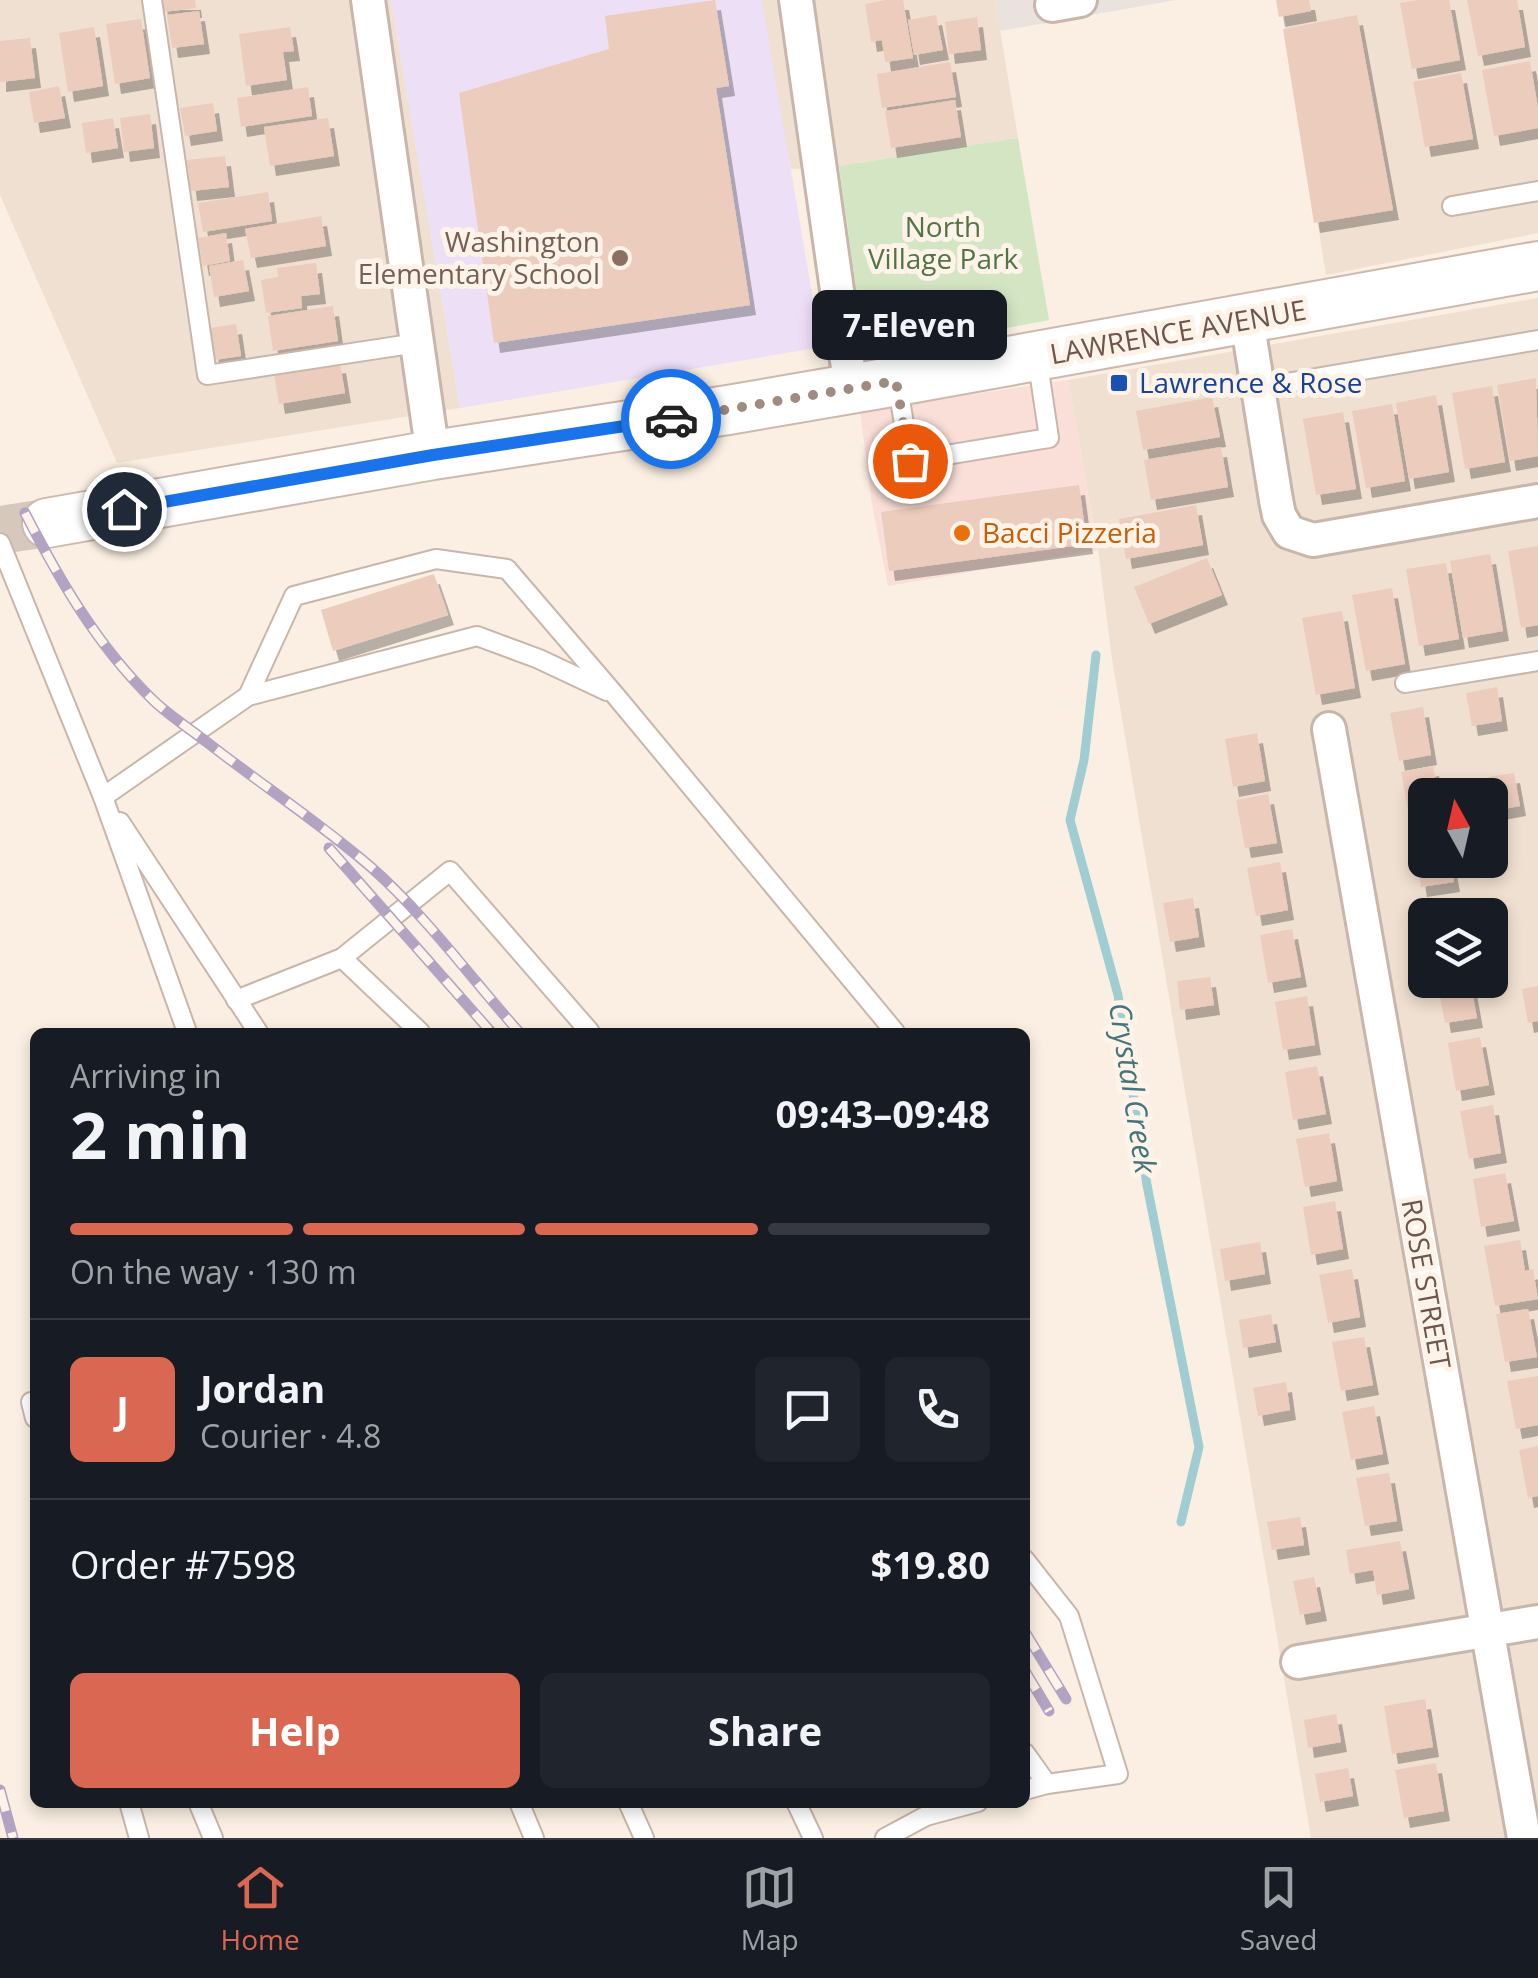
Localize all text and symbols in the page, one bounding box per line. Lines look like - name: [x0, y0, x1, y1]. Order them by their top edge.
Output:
- park label: North Village Park: [868, 207, 1018, 277]
- place label: Washington Elementary School: [358, 222, 600, 292]
- marker: Washington Elementary School: [609, 247, 631, 269]
- street label: LAWRENCE AVENUE: [1047, 290, 1309, 372]
- callout: 7-Eleven: [812, 291, 1008, 361]
- text: 7-Eleven: [843, 303, 976, 346]
- place label: Lawrence & Rose: [1139, 363, 1362, 401]
- courier: [621, 369, 721, 469]
- marker: Lawrence & Rose: [1108, 372, 1130, 394]
- icon: car: [644, 392, 699, 447]
- pin: [868, 419, 953, 504]
- icon: bag: [883, 434, 938, 489]
- pin: [82, 467, 167, 552]
- icon: home: [97, 482, 152, 537]
- place label: Bacci Pizzeria: [982, 513, 1157, 551]
- marker: Bacci Pizzeria: [951, 522, 973, 544]
- north arrow: [1408, 778, 1508, 878]
- map controls: [1408, 778, 1508, 998]
- button: layers: [1408, 898, 1508, 998]
- water label: Crystal Creek: [1100, 999, 1167, 1177]
- text: Arriving in: [70, 1054, 222, 1097]
- text: 09:43–09:48: [776, 1087, 990, 1139]
- text: 2 min: [70, 1090, 250, 1178]
- street label: ROSE STREET: [1393, 1196, 1461, 1372]
- text: On the way · 130 m: [70, 1250, 357, 1293]
- button: chat: [755, 1357, 860, 1462]
- button: phone: [885, 1357, 990, 1462]
- text: Jordan: [200, 1362, 325, 1414]
- text: J: [116, 1383, 129, 1435]
- text: Courier · 4.8: [200, 1414, 381, 1457]
- text: Order #7598: [70, 1538, 297, 1590]
- text: $19.80: [871, 1538, 990, 1590]
- button: Help: [70, 1673, 520, 1788]
- button: Share: [540, 1673, 990, 1788]
- tab: Home: [221, 1860, 300, 1958]
- tab: Map: [741, 1860, 799, 1958]
- tab: Saved: [1240, 1860, 1317, 1958]

